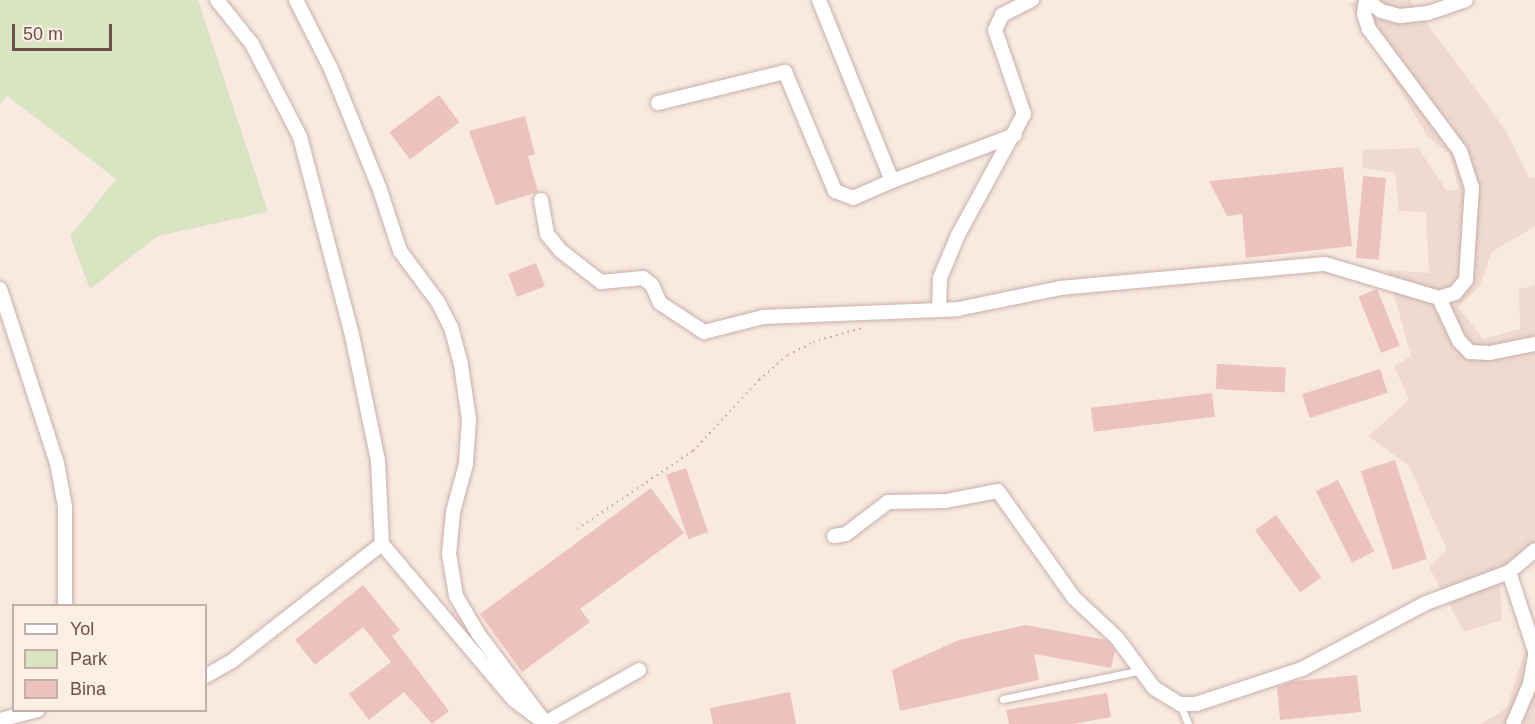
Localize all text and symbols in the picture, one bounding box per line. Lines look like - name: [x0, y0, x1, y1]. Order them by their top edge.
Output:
- scale bar: [15, 12, 116, 50]
- text: 50 m: [23, 24, 63, 44]
- legend: [12, 604, 207, 712]
- text: Yol: [70, 619, 94, 639]
- text: Park: [70, 649, 107, 669]
- text: Bina: [70, 679, 106, 699]

